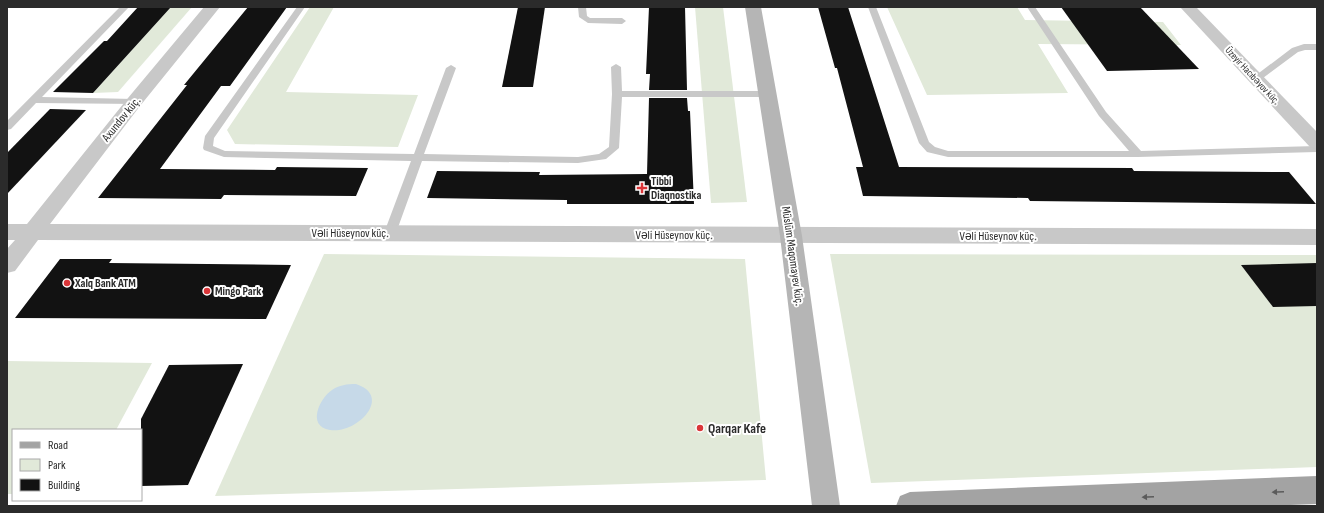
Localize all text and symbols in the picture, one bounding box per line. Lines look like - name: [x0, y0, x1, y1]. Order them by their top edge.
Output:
- street label: Üzeyir Hacıbəyov küç.: [1223, 44, 1282, 107]
- street label: Axundov küç.: [98, 94, 144, 146]
- place label: Tibbi Diaqnostika: [651, 174, 701, 203]
- marker: Tibbi Diaqnostika: [636, 182, 648, 194]
- street label: Müslüm Maqomayev küç.: [778, 205, 807, 307]
- street label: Vəli Hüseynov küç.: [312, 226, 388, 241]
- street label: Vəli Hüseynov küç.: [636, 228, 712, 243]
- street label: Vəli Hüseynov küç.: [960, 229, 1036, 244]
- place label: Xalq Bank ATM: [74, 276, 136, 291]
- marker: Xalq Bank ATM: [62, 278, 72, 288]
- place label: Mingo Park: [215, 284, 261, 299]
- marker: Mingo Park: [202, 286, 212, 296]
- place label: Qarqar Kafe: [708, 420, 766, 437]
- marker: Qarqar Kafe: [695, 423, 705, 433]
- legend: [12, 429, 142, 501]
- text: Road: [48, 438, 68, 453]
- text: Park: [48, 458, 66, 473]
- text: Building: [48, 478, 80, 493]
- one-way arrow: [1272, 488, 1284, 495]
- one-way arrow: [1142, 493, 1154, 500]

